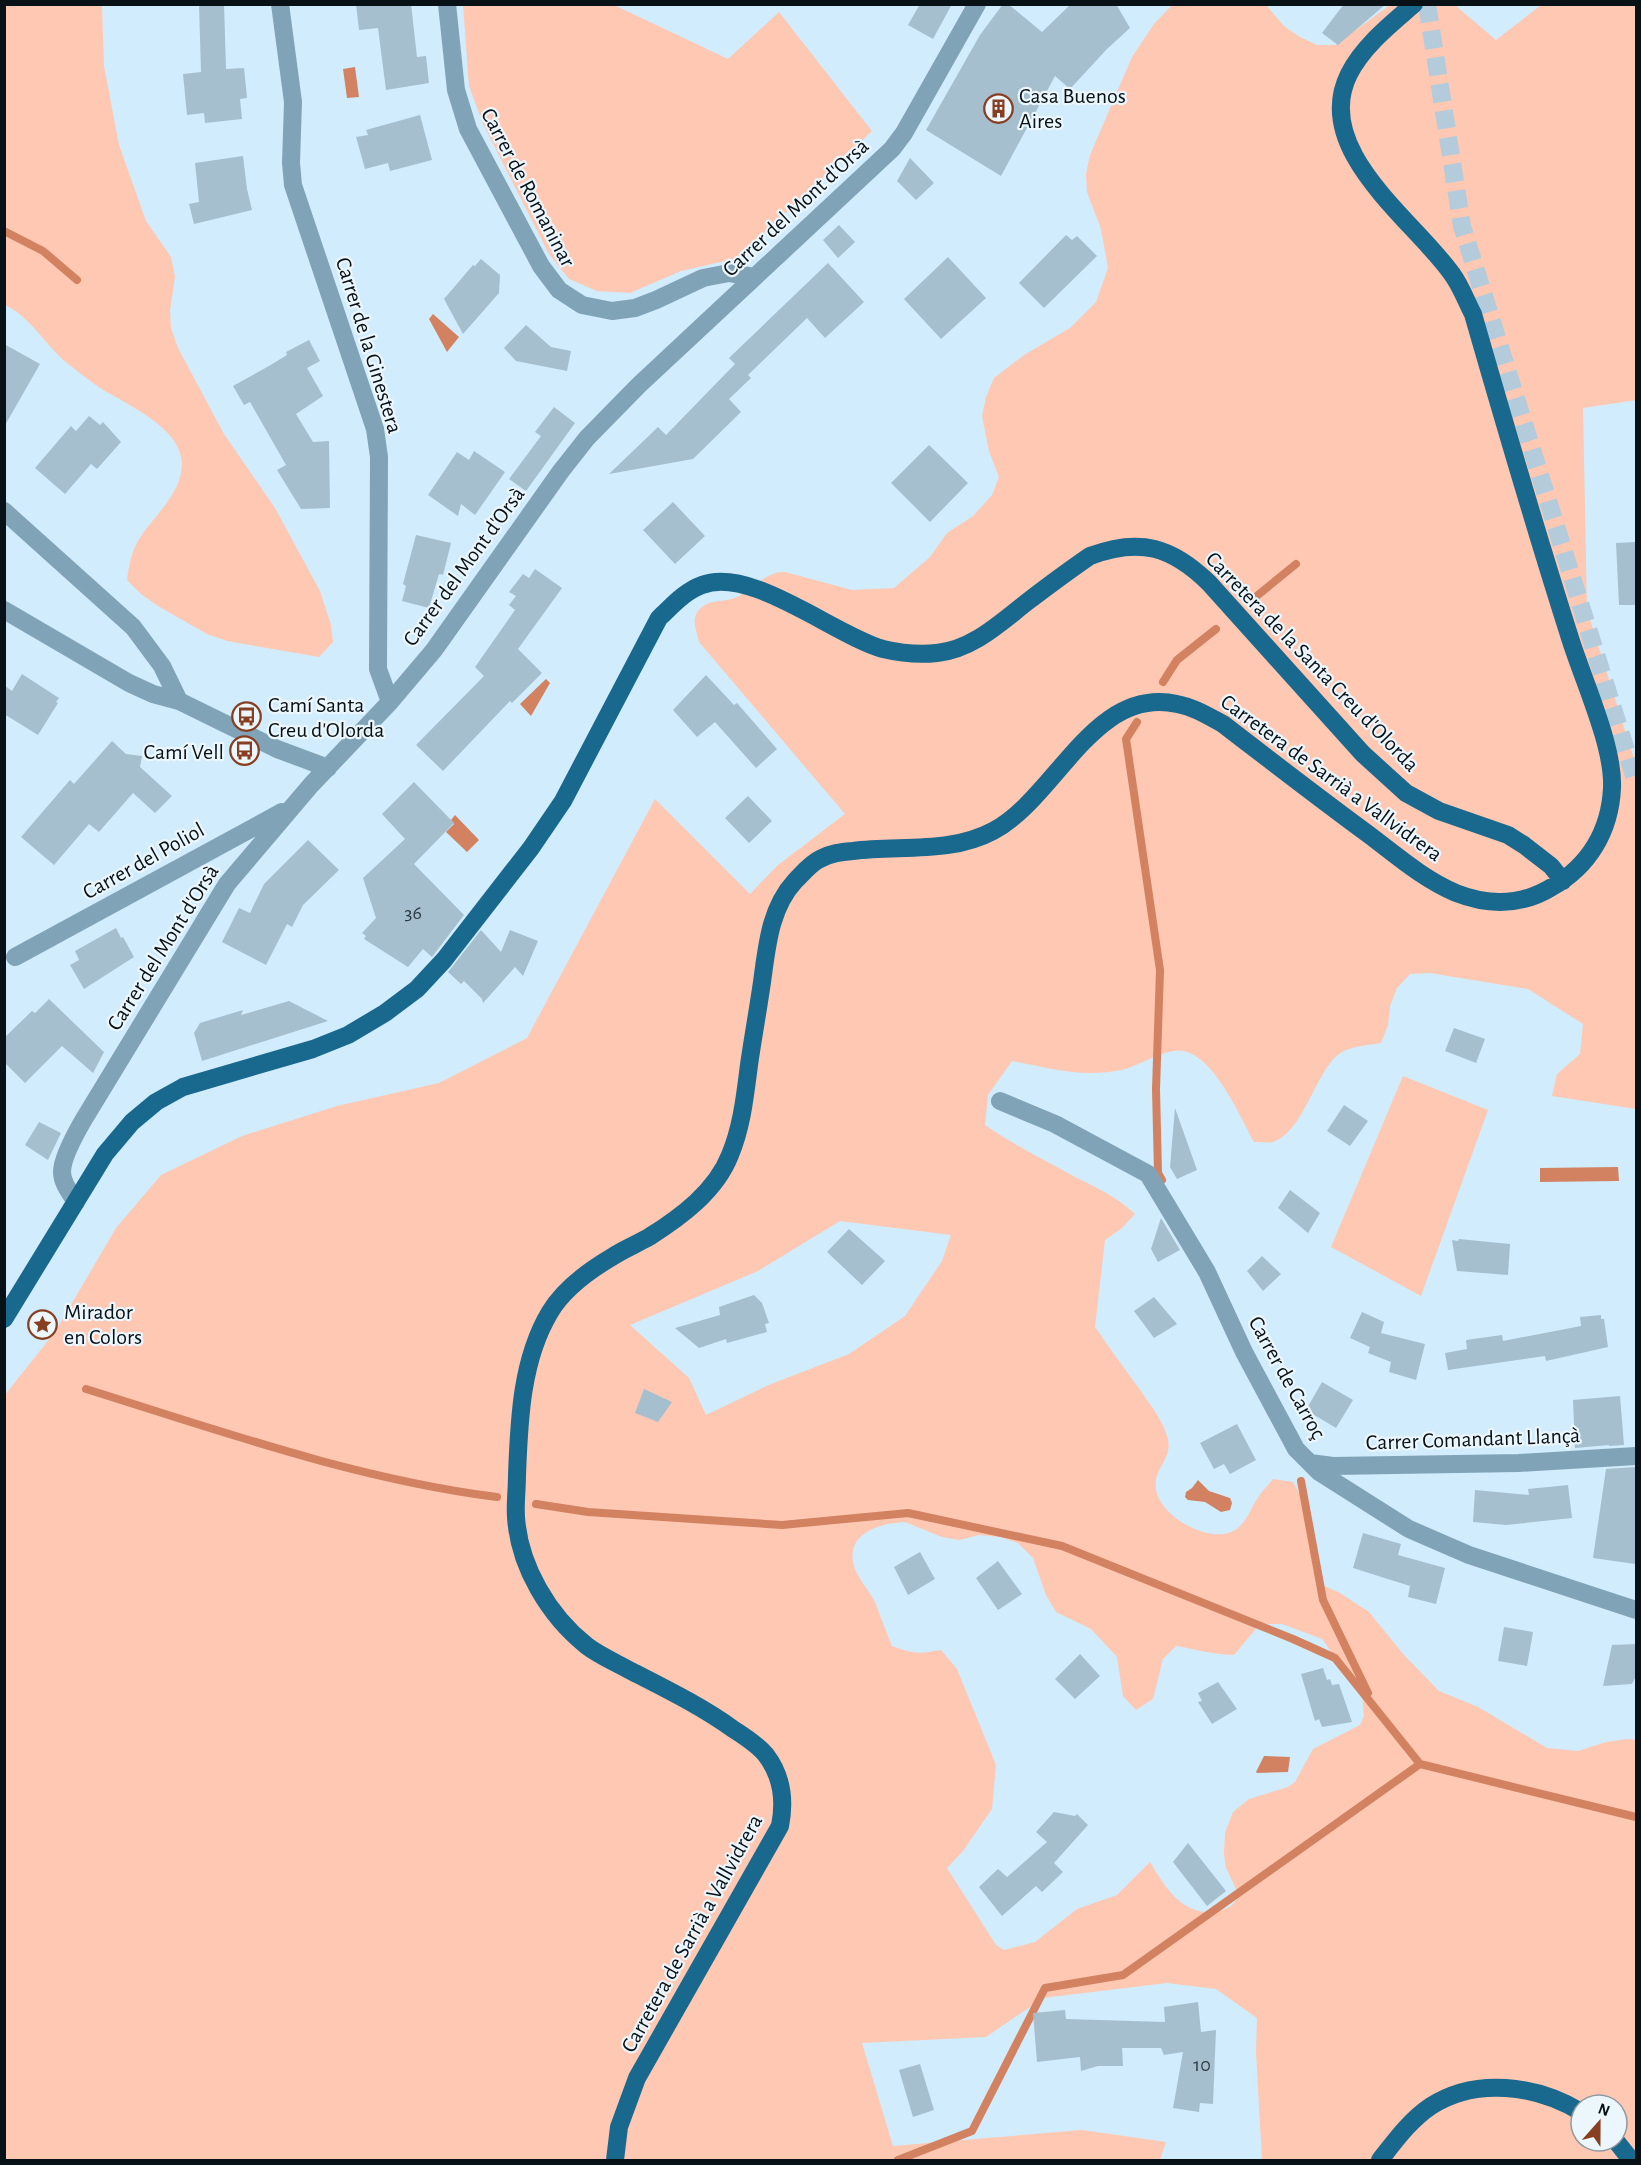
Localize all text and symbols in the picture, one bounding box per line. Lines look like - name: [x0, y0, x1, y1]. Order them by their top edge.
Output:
- place label: Casa Buenos Aires: [1019, 85, 1126, 132]
- building icon: Casa Buenos Aires: [982, 92, 1014, 124]
- street label: Carrer de Romaninar: [477, 104, 579, 270]
- street label: Carrer del Mont d'Orsà: [718, 135, 873, 281]
- street label: Carrer de la Ginestera: [332, 255, 406, 436]
- street label: Carrer del Mont d'Orsà: [399, 483, 529, 650]
- street label: Carretera de la Santa Creu d'Olorda: [1202, 548, 1423, 776]
- street label: Carretera de Sarrià a Vallvidrera: [1217, 690, 1446, 865]
- place label: Camí Santa Creu d'Olorda: [268, 694, 384, 741]
- bus stop icon: Camí Santa Creu d'Olorda: [231, 701, 263, 733]
- bus stop icon: Camí Vell: [229, 735, 261, 767]
- place label: Camí Vell: [144, 741, 224, 763]
- street label: Carrer del Poliol: [79, 818, 208, 903]
- street label: Carrer del Mont d'Orsà: [103, 861, 223, 1034]
- house number: 36: [404, 903, 422, 923]
- place label: Mirador en Colors: [64, 1301, 142, 1348]
- place icon: Mirador en Colors: [27, 1308, 59, 1340]
- street label: Carrer de Carroç: [1244, 1312, 1330, 1443]
- street label: Carrer Comandant Llançà: [1365, 1424, 1581, 1454]
- street label: Carretera de Sarrià a Vallvidrera: [617, 1811, 766, 2056]
- house number: 10: [1193, 2055, 1211, 2075]
- north arrow: [1569, 2093, 1629, 2153]
- text: N: [1596, 2100, 1612, 2119]

